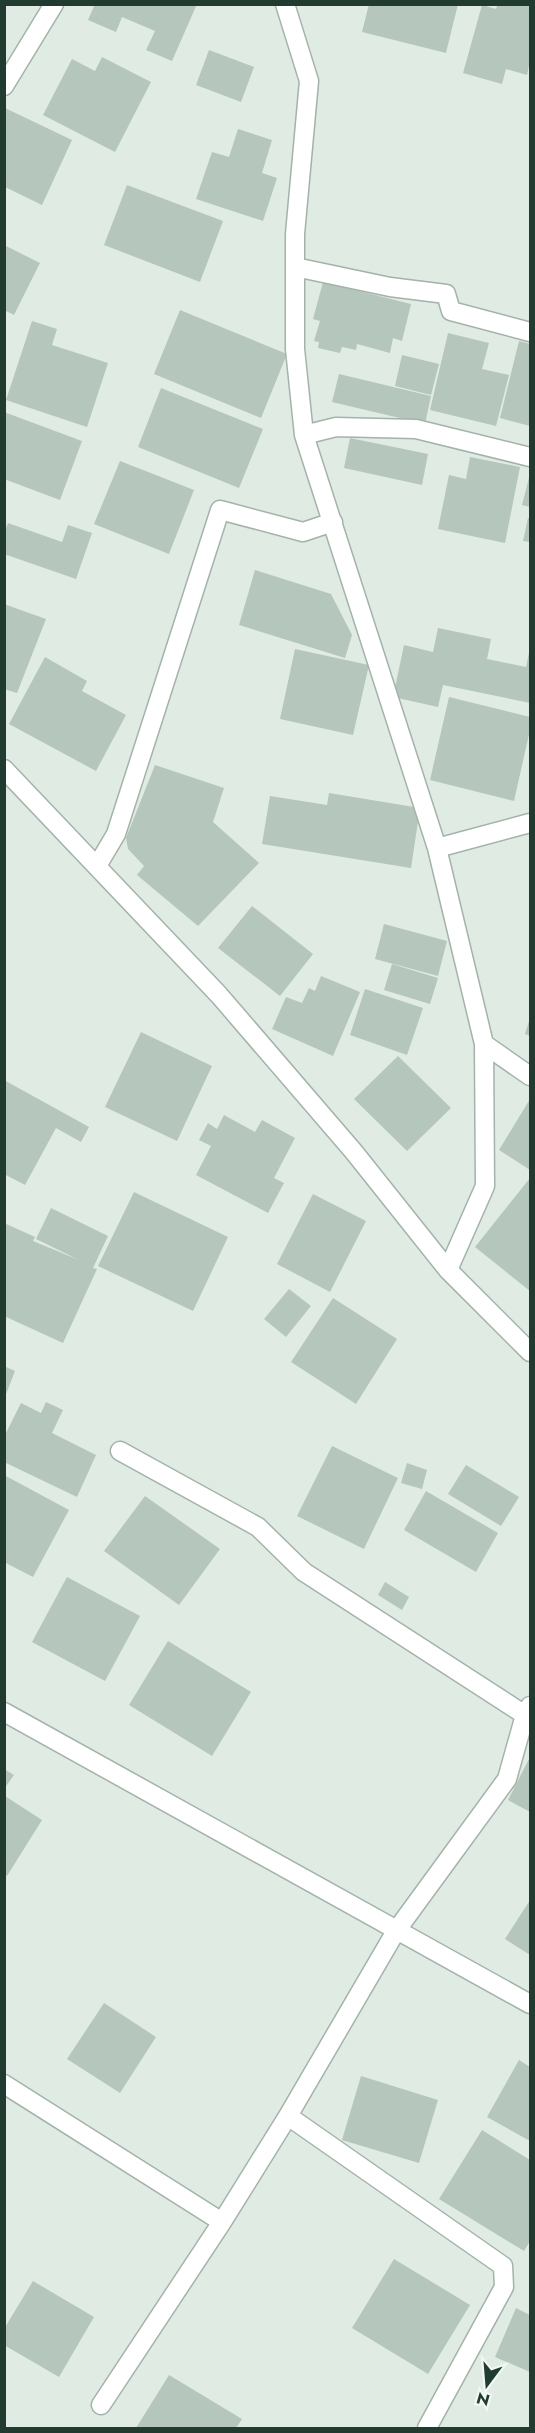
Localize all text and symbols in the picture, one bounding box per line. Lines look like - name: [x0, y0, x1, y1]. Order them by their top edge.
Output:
- north arrow: [457, 2355, 517, 2415]
- text: N: [474, 2386, 492, 2412]

